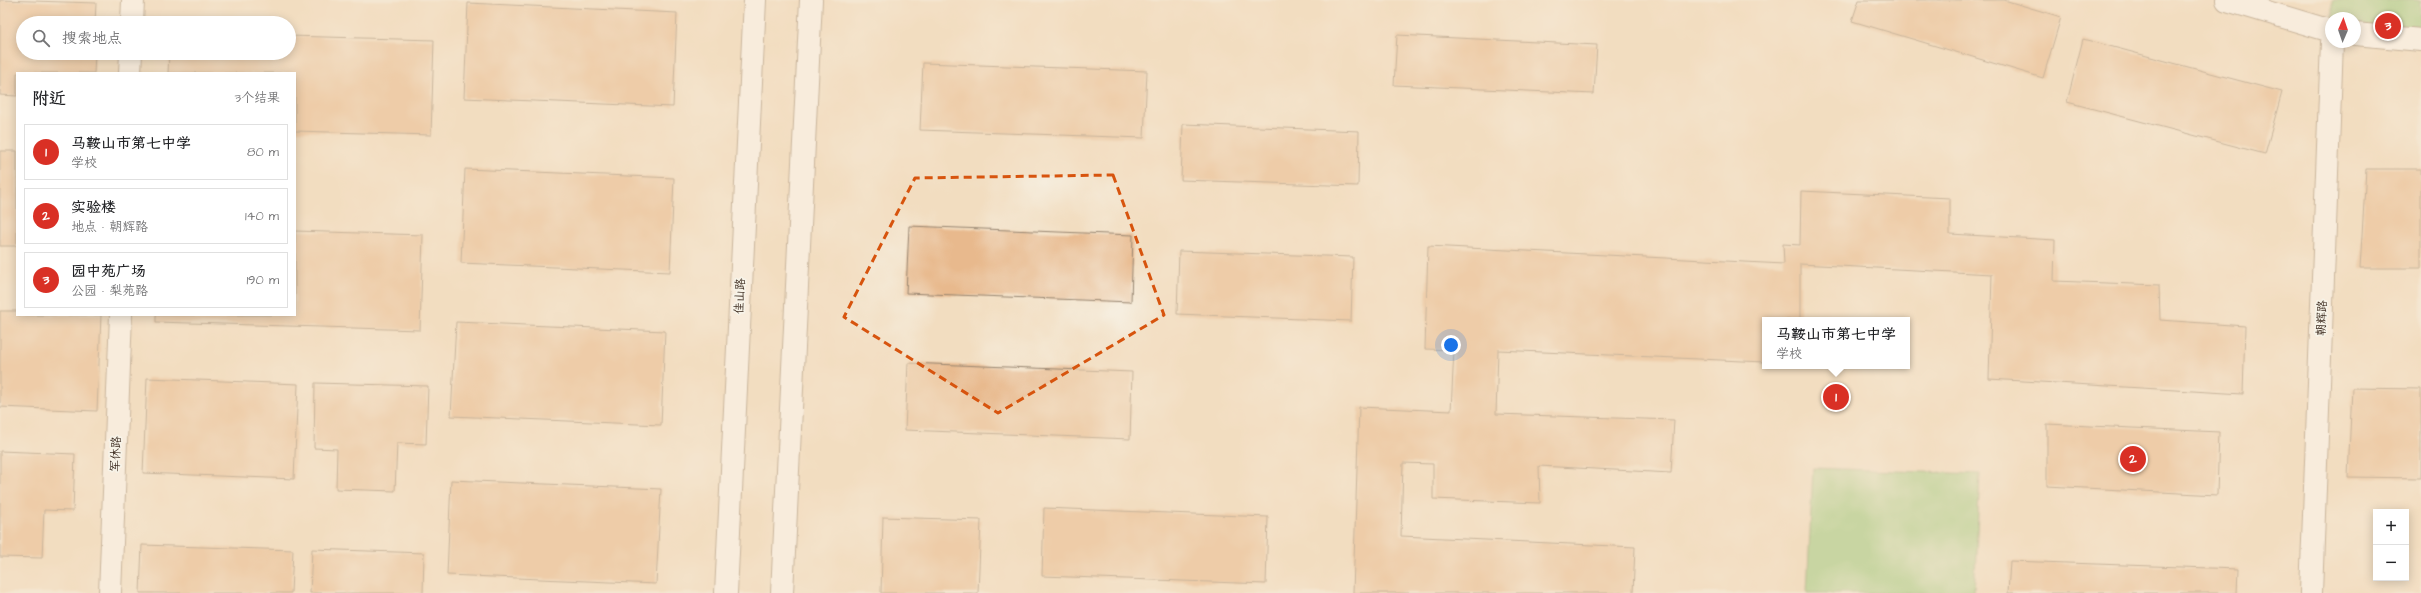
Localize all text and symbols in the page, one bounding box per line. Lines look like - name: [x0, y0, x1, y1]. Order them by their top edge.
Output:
- pin: 3: [2375, 11, 2401, 41]
- north arrow: [2325, 12, 2361, 48]
- search box: [16, 16, 296, 60]
- icon: search: [30, 27, 52, 49]
- text: 搜索地点: [62, 28, 122, 49]
- text: 附近: [32, 87, 66, 111]
- text: 3个结果: [234, 89, 280, 107]
- text: 马鞍山市第七中学: [71, 133, 191, 154]
- text: 1: [45, 143, 47, 161]
- text: 80 m: [247, 143, 279, 161]
- text: 学校: [71, 154, 97, 172]
- text: 实验楼: [71, 197, 116, 218]
- text: 2: [42, 207, 50, 225]
- text: 140 m: [245, 207, 279, 225]
- text: 地点 · 朝辉路: [71, 218, 148, 236]
- text: 园中苑广场: [71, 261, 146, 282]
- text: 3: [43, 271, 49, 289]
- text: 190 m: [246, 271, 279, 289]
- street label: 佳山路: [731, 278, 749, 314]
- text: 公园 · 梨苑路: [71, 282, 148, 300]
- street label: 朝辉路: [2313, 300, 2331, 336]
- popup: [1762, 317, 1910, 369]
- text: 马鞍山市第七中学: [1776, 324, 1896, 345]
- your location: [1441, 335, 1461, 355]
- text: 学校: [1776, 345, 1802, 363]
- pin: 1: [1823, 382, 1849, 412]
- street label: 军休路: [107, 436, 125, 472]
- pin: 2: [2120, 444, 2146, 474]
- map controls: [2373, 509, 2409, 581]
- button: +: [2373, 509, 2409, 545]
- button: −: [2373, 545, 2409, 581]

